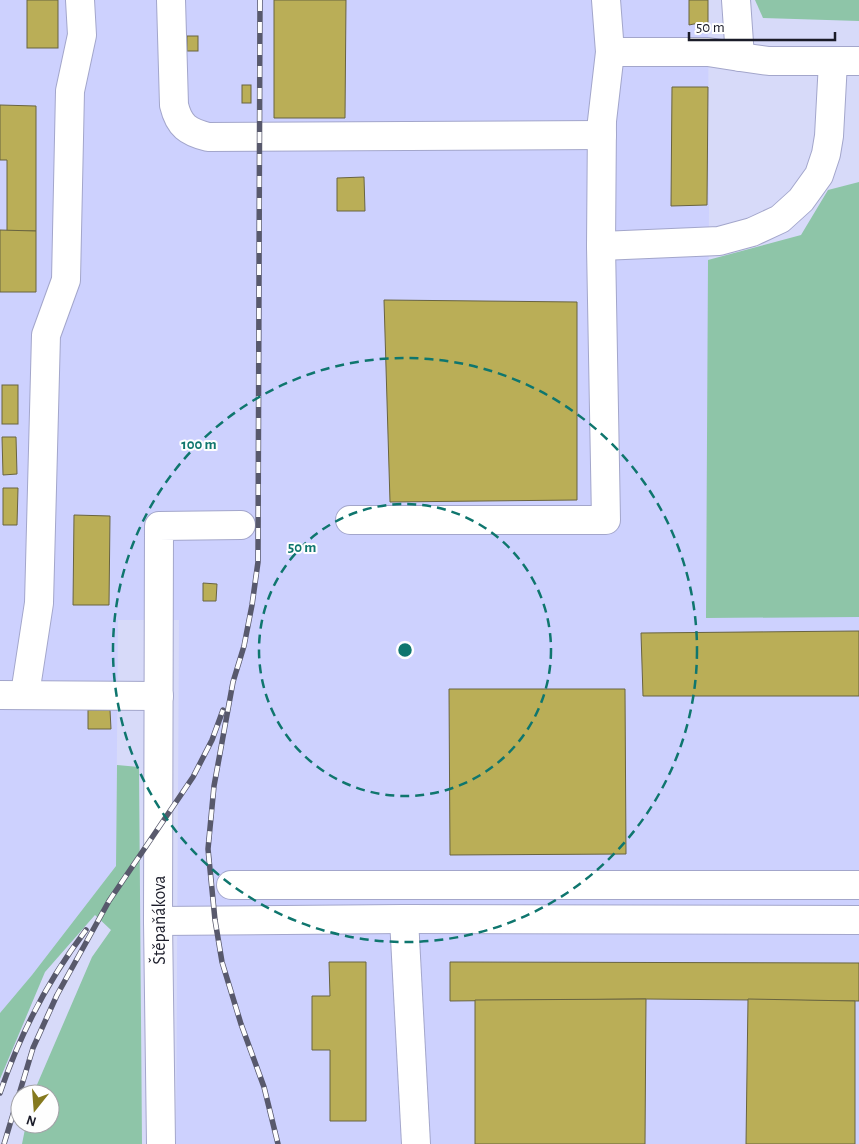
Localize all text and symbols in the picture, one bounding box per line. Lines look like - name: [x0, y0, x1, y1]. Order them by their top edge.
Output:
- scale bar: [689, 10, 835, 42]
- text: 50 m: [696, 20, 725, 35]
- text: 100 m: [181, 437, 217, 452]
- text: 50 m: [288, 540, 316, 555]
- centre of rings: [396, 641, 414, 659]
- street label: Štěpaňákova: [148, 875, 169, 965]
- north arrow: [10, 1084, 60, 1134]
- text: N: [25, 1112, 38, 1129]

